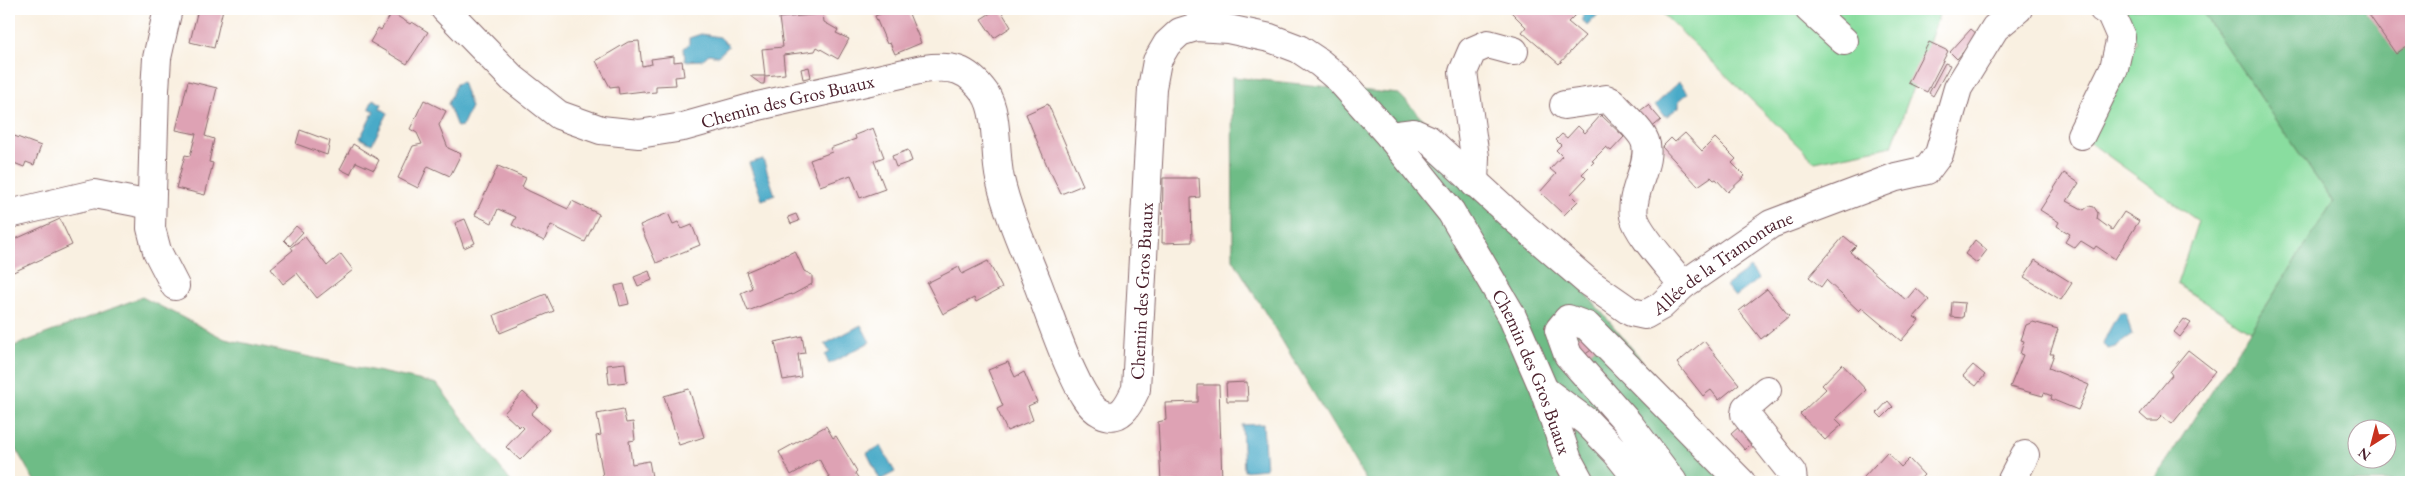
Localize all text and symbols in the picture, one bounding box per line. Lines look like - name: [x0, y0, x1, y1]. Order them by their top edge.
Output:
- street label: Chemin des Gros Buaux: [698, 68, 877, 134]
- street label: Chemin des Gros Buaux: [1125, 201, 1159, 381]
- street label: Allée de la Tramontane: [1647, 205, 1796, 322]
- street label: Chemin des Gros Buaux: [1486, 284, 1577, 459]
- north arrow: [2348, 418, 2398, 468]
- text: N: [2354, 444, 2374, 465]

